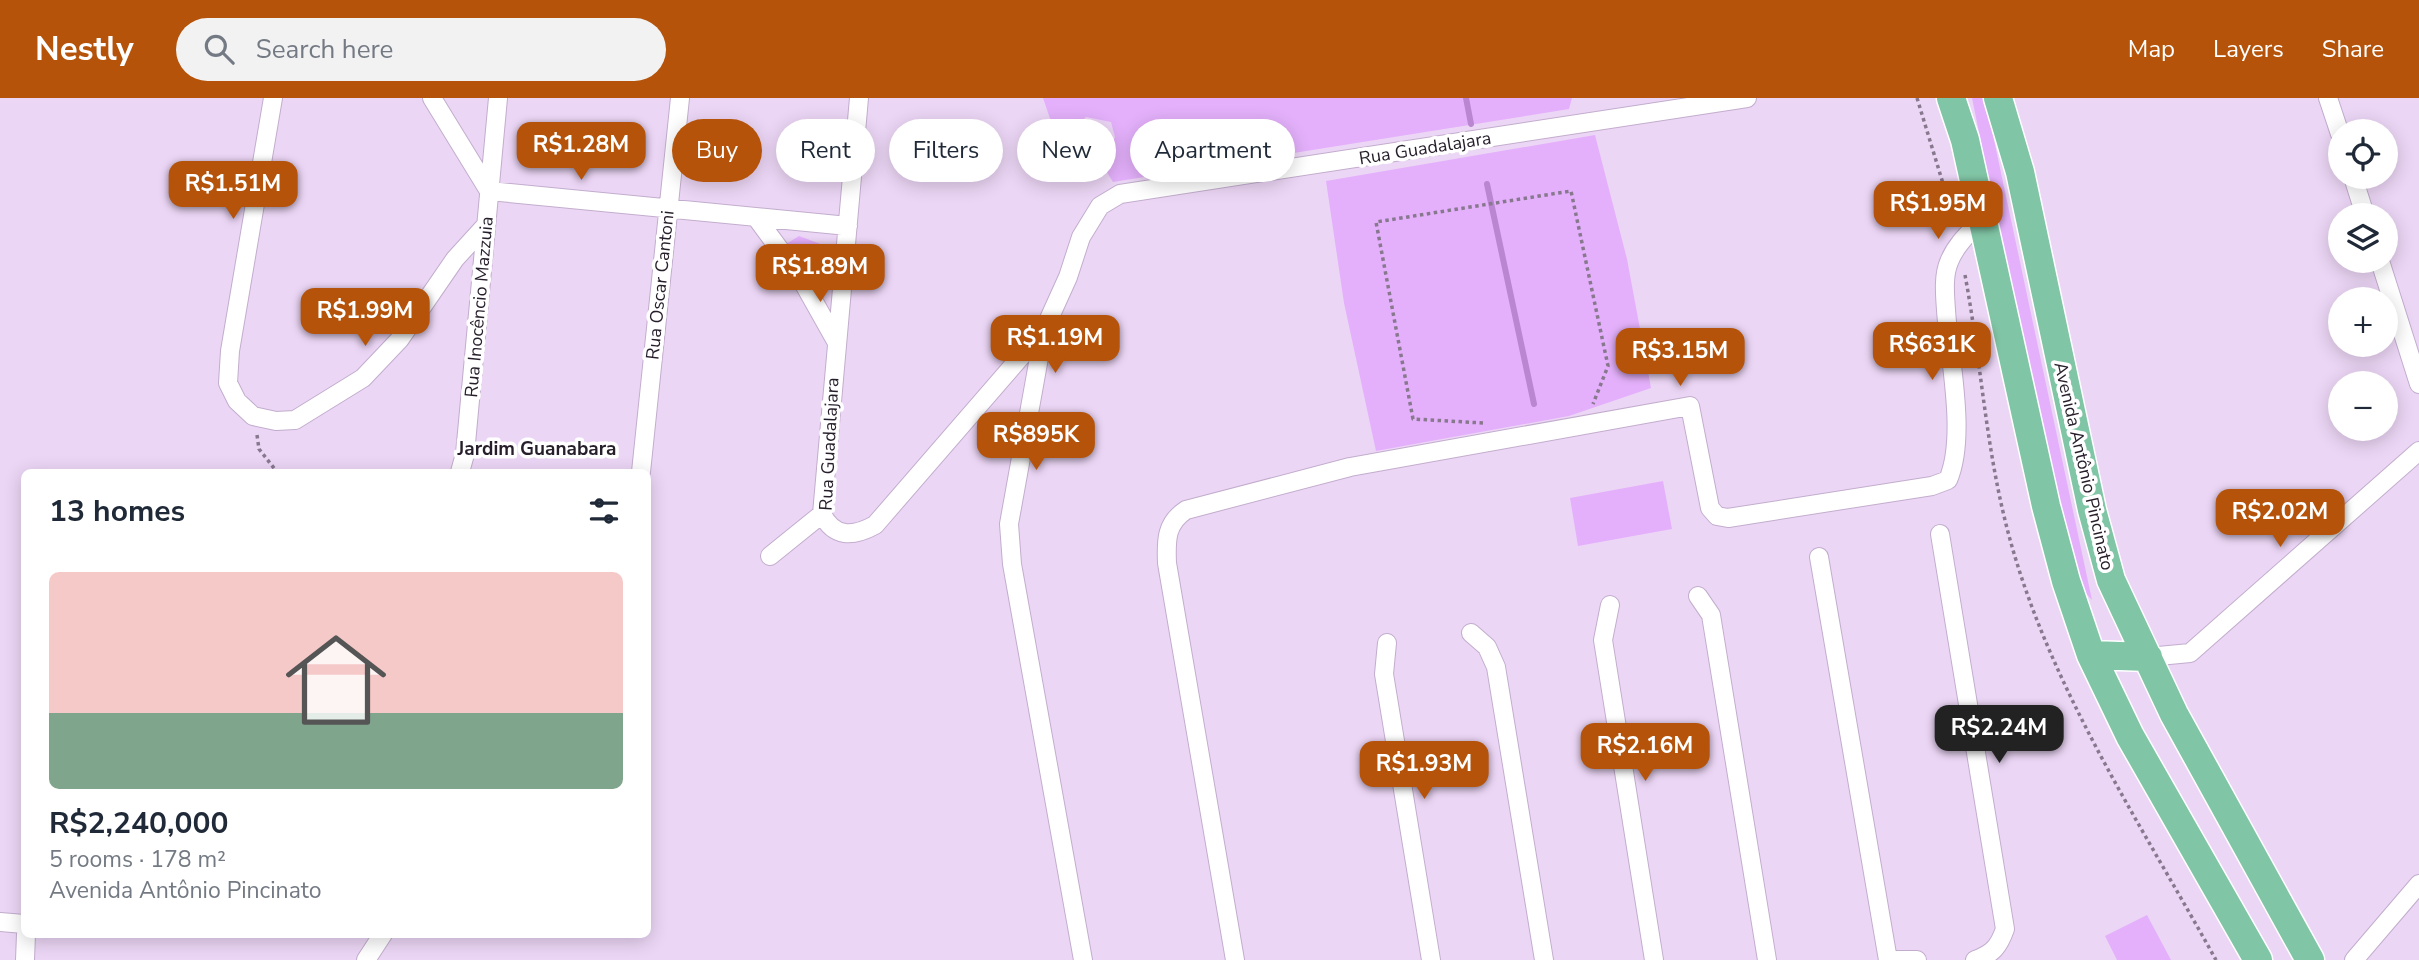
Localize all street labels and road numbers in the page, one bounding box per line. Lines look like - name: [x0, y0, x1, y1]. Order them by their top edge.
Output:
- street label: Rua Guadalajara: [1357, 126, 1493, 170]
- street label: Rua Oscar Cantoni: [640, 209, 680, 361]
- street label: Rua Inocêncio Mazzuia: [459, 215, 499, 399]
- street label: Avenida Antônio Pincinato: [2048, 359, 2120, 573]
- street label: Rua Guadalajara: [814, 377, 844, 511]

